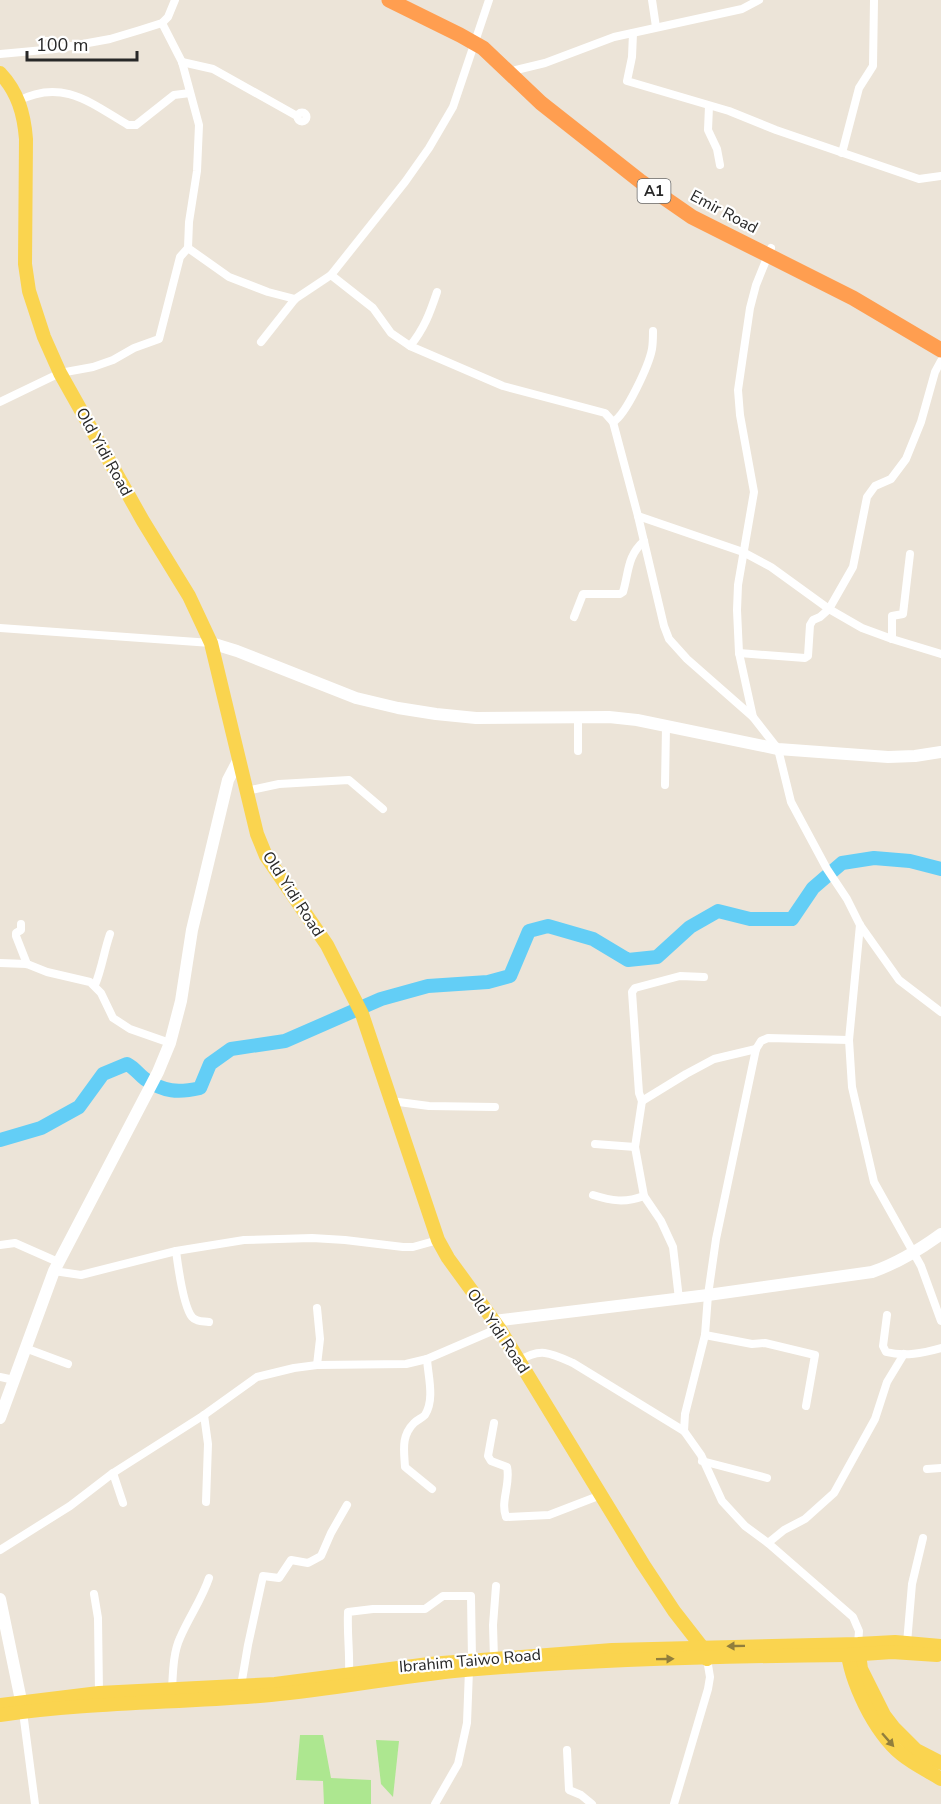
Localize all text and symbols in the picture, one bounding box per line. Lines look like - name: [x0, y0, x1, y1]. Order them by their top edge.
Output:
- scale bar: [27, 24, 136, 62]
- text: 100 m: [36, 33, 88, 57]
- road number: A1: [638, 179, 670, 203]
- street label: Emir Road: [686, 185, 762, 239]
- street label: Old Yidi Road: [71, 404, 137, 500]
- street label: Old Yidi Road: [257, 847, 329, 941]
- street label: Old Yidi Road: [461, 1284, 535, 1378]
- one-way arrow: [726, 1641, 745, 1651]
- street label: Ibrahim Taiwo Road: [398, 1644, 542, 1678]
- one-way arrow: [655, 1654, 674, 1664]
- one-way arrow: [881, 1732, 894, 1747]

